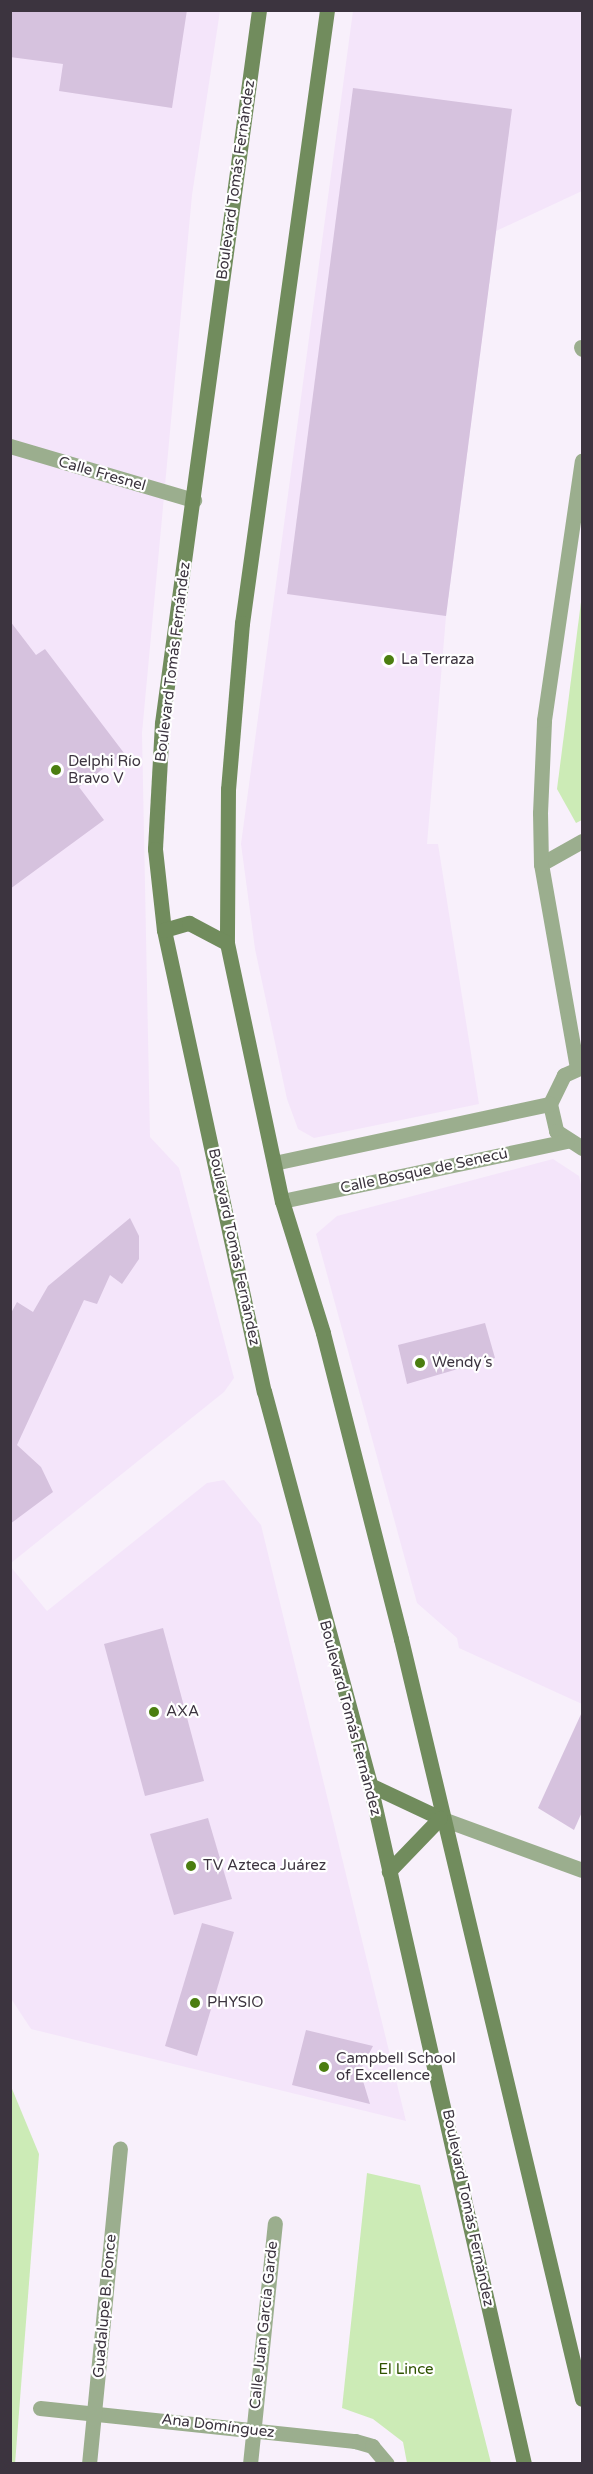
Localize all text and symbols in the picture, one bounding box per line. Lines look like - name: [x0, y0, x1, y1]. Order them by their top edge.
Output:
- street label: Boulevard Tomás Fernández: [213, 79, 259, 281]
- street label: Calle Fresnel: [56, 453, 148, 495]
- street label: Boulevard Tomás Fernández: [152, 561, 194, 763]
- place label: La Terraza: [401, 651, 474, 669]
- marker: La Terraza: [382, 653, 396, 667]
- place label: Delphi Río Bravo V: [68, 752, 141, 787]
- marker: Delphi Río Bravo V: [49, 763, 63, 777]
- street label: Calle Bosque de Senecú: [339, 1144, 509, 1198]
- street label: Boulevard Tomás Fernández: [204, 1147, 264, 1347]
- place label: Wendy´s: [432, 1354, 492, 1372]
- marker: Wendy´s: [413, 1356, 427, 1370]
- street label: Boulevard Tomás Fernández: [315, 1618, 385, 1818]
- place label: AXA: [166, 1703, 199, 1721]
- marker: AXA: [147, 1705, 161, 1719]
- place label: TV Azteca Juárez: [203, 1857, 326, 1875]
- marker: TV Azteca Juárez: [184, 1859, 198, 1873]
- place label: PHYSIO: [207, 1994, 264, 2012]
- marker: PHYSIO: [188, 1996, 202, 2010]
- place label: Campbell School of Excellence: [336, 2049, 456, 2084]
- marker: Campbell School of Excellence: [317, 2060, 331, 2074]
- street label: Boulevard Tomás Fernández: [438, 2108, 498, 2308]
- street label: Guadalupe B. Ponce: [90, 2233, 120, 2379]
- street label: Calle Juan García Garde: [246, 2240, 282, 2410]
- park label: El Lince: [378, 2361, 434, 2379]
- street label: Ana Domínguez: [160, 2410, 276, 2442]

